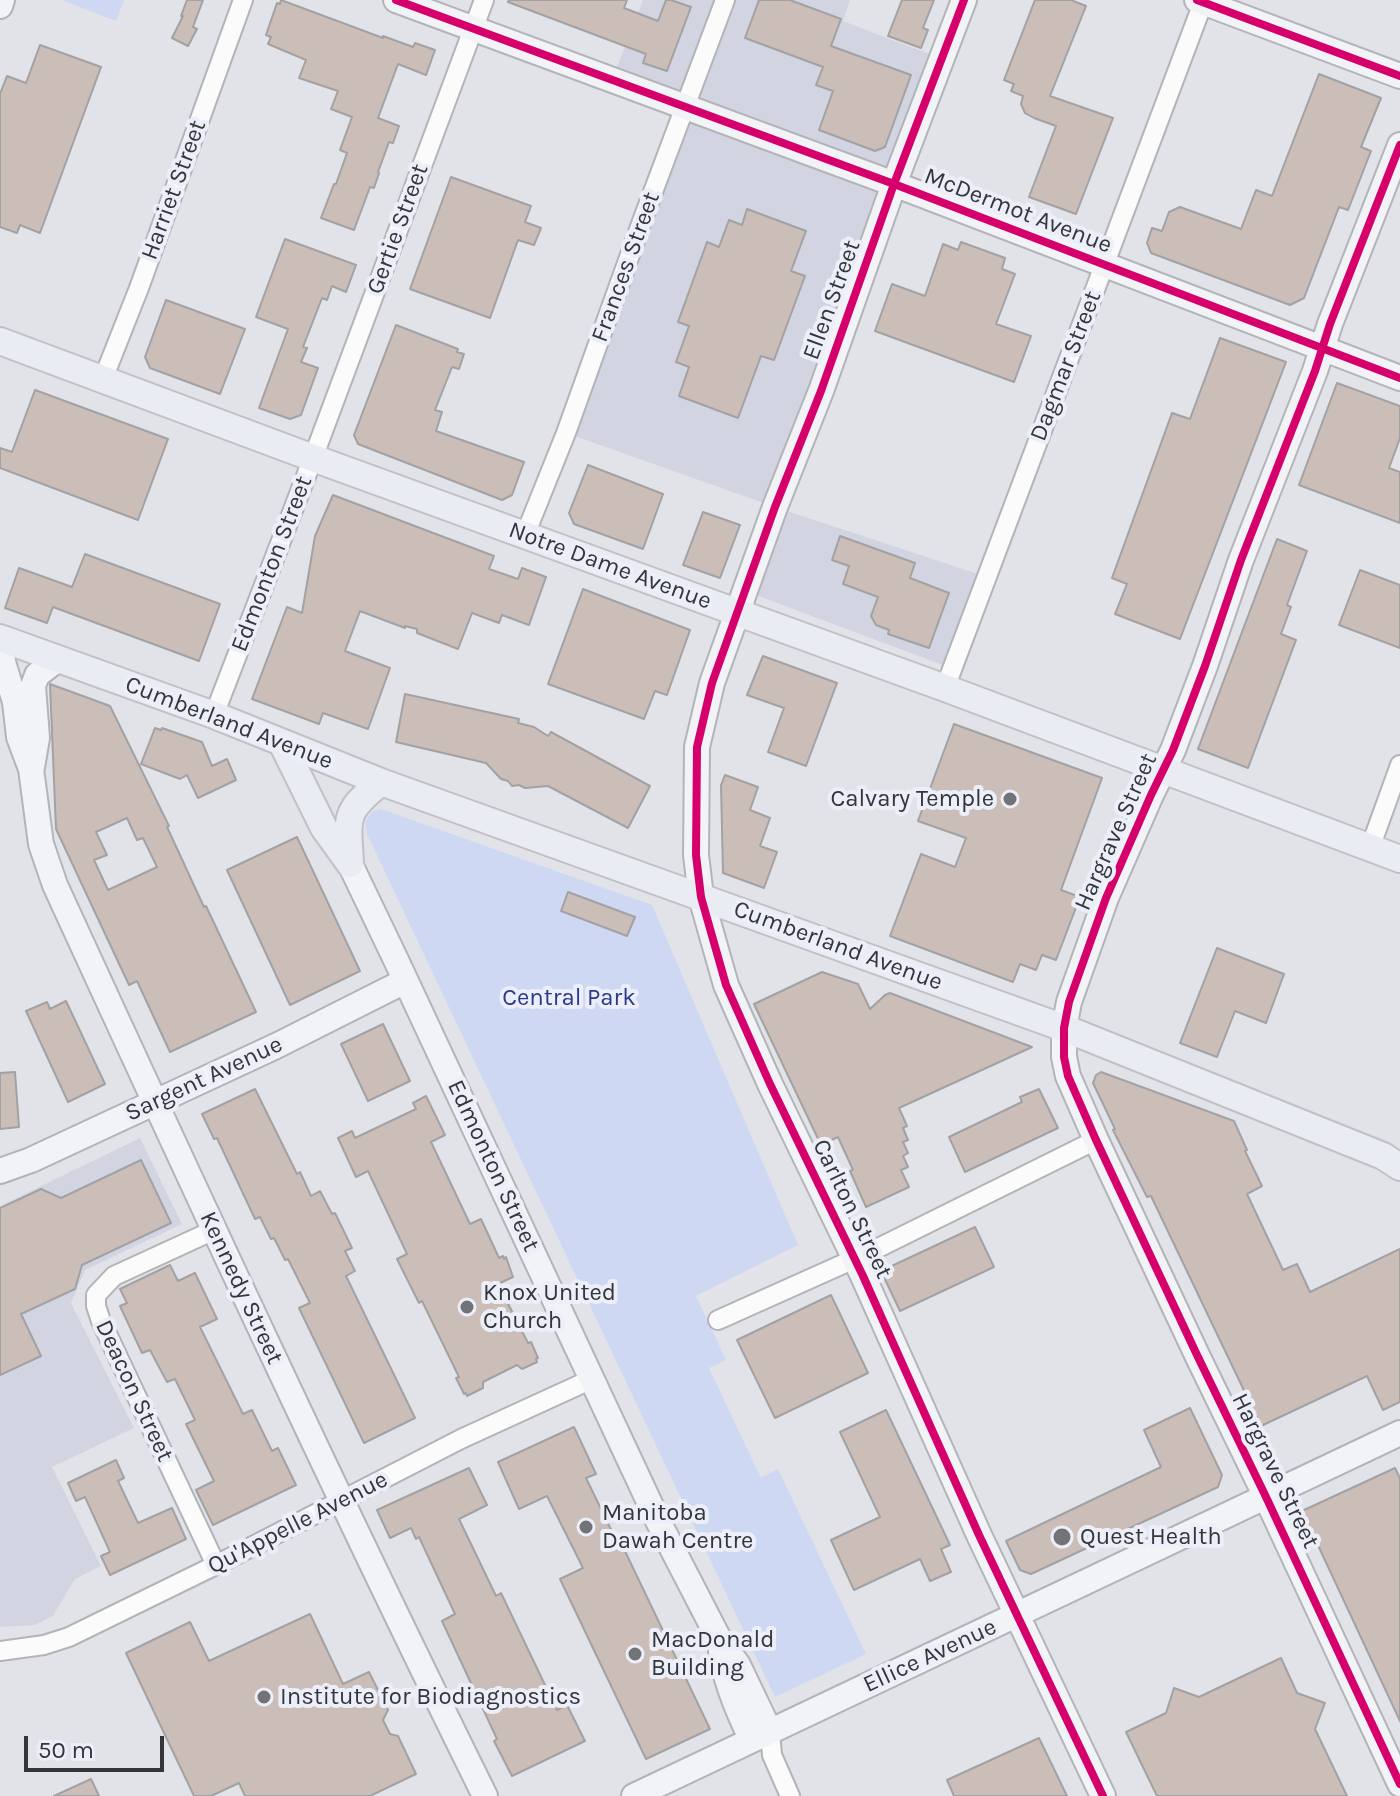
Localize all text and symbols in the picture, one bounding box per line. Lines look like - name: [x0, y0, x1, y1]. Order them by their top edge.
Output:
- street label: Harriet Street: [135, 116, 213, 264]
- street label: Gertie Street: [361, 160, 435, 298]
- street label: McDermot Avenue: [920, 162, 1116, 260]
- street label: Frances Street: [585, 188, 667, 346]
- street label: Ellen Street: [797, 236, 867, 364]
- street label: Dagmar Street: [1024, 287, 1108, 445]
- street label: Edmonton Street: [225, 472, 319, 656]
- street label: Notre Dame Avenue: [505, 516, 715, 616]
- street label: Cumberland Avenue: [121, 670, 337, 776]
- street label: Hargrave Street: [1068, 749, 1164, 915]
- place label: Calvary Temple: [830, 785, 994, 813]
- marker: Calvary Temple: [1001, 790, 1019, 808]
- street label: Cumberland Avenue: [730, 895, 946, 997]
- park label: Central Park: [502, 984, 636, 1012]
- street label: Sargent Avenue: [121, 1030, 287, 1128]
- street label: Edmonton Street: [441, 1076, 545, 1256]
- street label: Carlton Street: [806, 1135, 898, 1283]
- street label: Kennedy Street: [193, 1207, 289, 1369]
- place label: Knox United Church: [483, 1279, 616, 1335]
- marker: Knox United Church: [458, 1298, 476, 1316]
- street label: Deacon Street: [89, 1316, 179, 1466]
- street label: Hargrave Street: [1225, 1389, 1325, 1553]
- street label: Qu'Appelle Avenue: [203, 1465, 393, 1581]
- place label: Manitoba Dawah Centre: [602, 1499, 753, 1555]
- marker: Manitoba Dawah Centre: [577, 1518, 595, 1536]
- place label: Quest Health: [1080, 1523, 1222, 1551]
- marker: Quest Health: [1051, 1526, 1073, 1548]
- street label: Ellice Avenue: [859, 1613, 1001, 1699]
- place label: MacDonald Building: [651, 1626, 775, 1682]
- marker: MacDonald Building: [626, 1645, 644, 1663]
- place label: Institute for Biodiagnostics: [280, 1683, 581, 1711]
- marker: Institute for Biodiagnostics: [255, 1688, 273, 1706]
- scale bar: [28, 1720, 168, 1770]
- text: 50 m: [38, 1736, 94, 1764]

